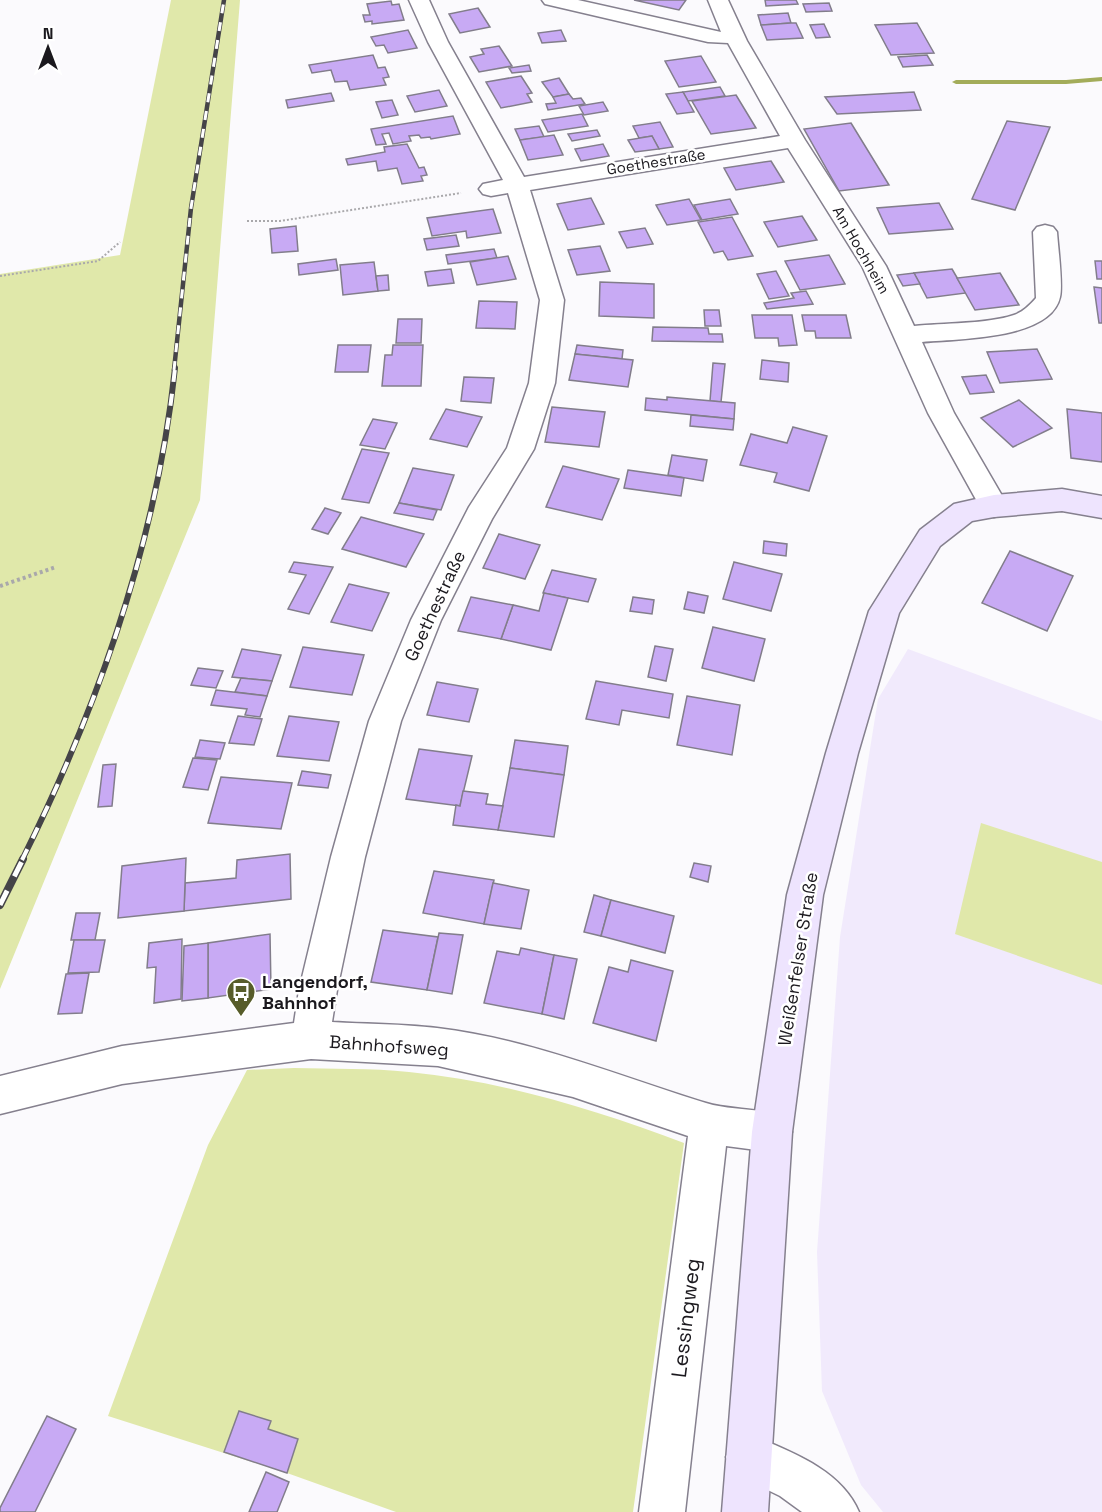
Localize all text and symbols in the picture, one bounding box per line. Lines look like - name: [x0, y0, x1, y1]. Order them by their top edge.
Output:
- north arrow: [18, 18, 78, 78]
- text: N: [43, 23, 53, 44]
- street label: Goethestraße: [605, 144, 707, 179]
- street label: Am Hochheim: [829, 203, 894, 297]
- street label: Goethestraße: [399, 547, 470, 665]
- street label: Weißenfelser Straße: [772, 870, 823, 1047]
- place label: Langendorf, Bahnhof: [262, 970, 368, 1014]
- bus stop icon: Langendorf, Bahnhof: [225, 976, 257, 1018]
- street label: Bahnhofsweg: [329, 1030, 450, 1061]
- street label: Lessingweg: [665, 1257, 706, 1379]

